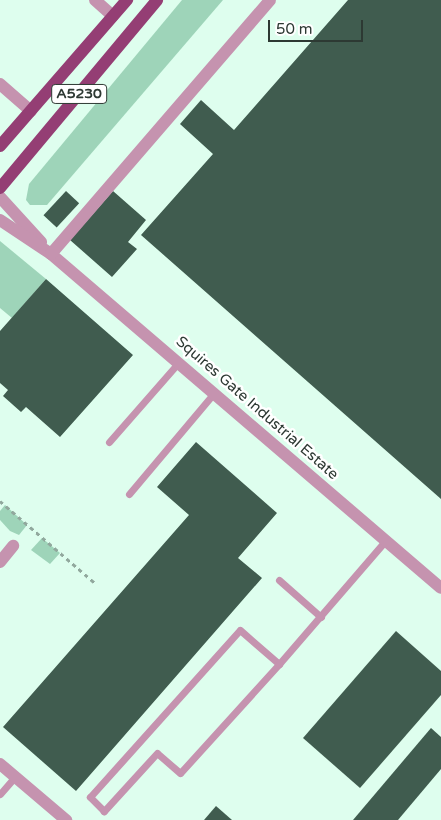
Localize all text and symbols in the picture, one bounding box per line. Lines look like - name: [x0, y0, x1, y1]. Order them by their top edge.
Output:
- scale bar: [271, 10, 366, 42]
- text: 50 m: [276, 20, 313, 38]
- road number: A5230: [50, 82, 108, 106]
- street label: Squires Gate Industrial Estate: [172, 333, 342, 483]

